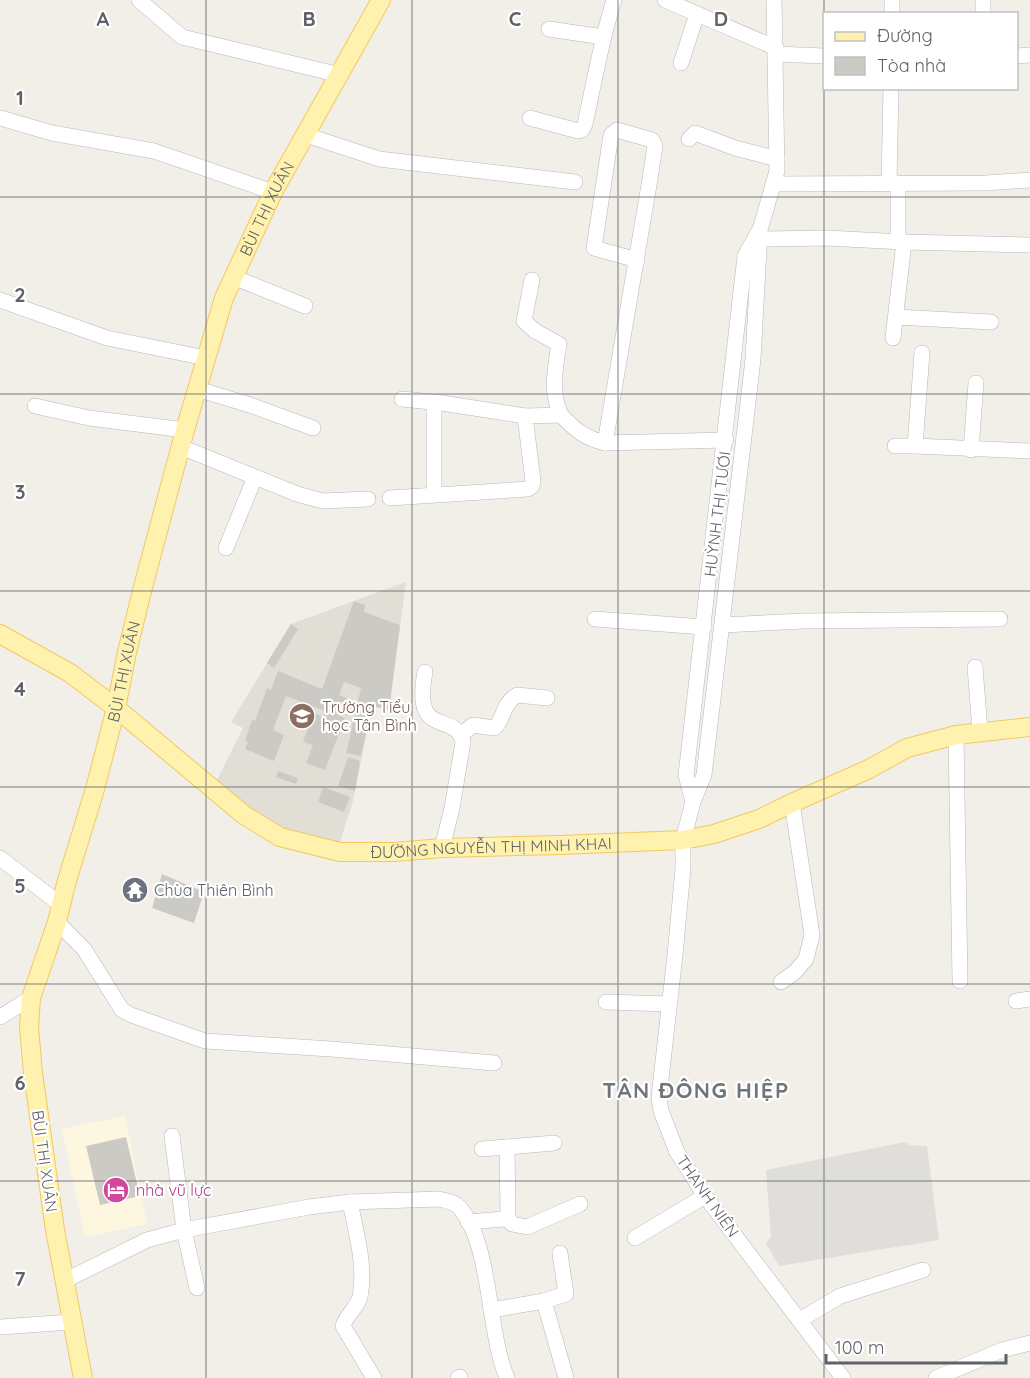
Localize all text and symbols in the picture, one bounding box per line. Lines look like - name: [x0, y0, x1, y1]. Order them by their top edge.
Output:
- text: A: [97, 6, 110, 31]
- text: B: [302, 6, 316, 31]
- text: C: [509, 6, 522, 31]
- text: D: [714, 6, 728, 31]
- legend: [823, 12, 1018, 90]
- text: Đường: [877, 24, 933, 47]
- text: Tòa nhà: [877, 54, 946, 77]
- text: 1: [16, 85, 24, 110]
- street label: BÙI THỊ XUÂN: [235, 158, 298, 259]
- text: 2: [14, 282, 26, 307]
- street label: HUỲNH THỊ TƯƠI: [699, 450, 735, 578]
- text: 3: [15, 479, 25, 504]
- street label: BÙI THỊ XUÂN: [103, 619, 144, 724]
- text: 4: [14, 676, 26, 701]
- place label: Trường Tiểu học Tân Bình: [322, 697, 417, 735]
- school or university icon: Trường Tiểu học Tân Bình: [287, 701, 317, 731]
- street label: ĐƯỜNG NGUYỄN THỊ MINH KHAI: [370, 833, 612, 862]
- text: 5: [14, 873, 26, 898]
- temple icon: Chùa Thiên Bình: [120, 875, 150, 905]
- place label: Chùa Thiên Bình: [154, 880, 274, 900]
- text: 6: [14, 1070, 26, 1095]
- district label: TÂN ĐÔNG HIỆP: [602, 1076, 790, 1104]
- street label: BÙI THỊ XUÂN: [28, 1109, 62, 1213]
- street label: THANH NIÊN: [672, 1151, 744, 1241]
- hotel icon: nhà vũ lực: [101, 1175, 131, 1205]
- place label: nhà vũ lực: [136, 1180, 211, 1200]
- text: 7: [15, 1266, 26, 1291]
- scale bar: [826, 1327, 1006, 1365]
- text: 100 m: [835, 1336, 884, 1359]

